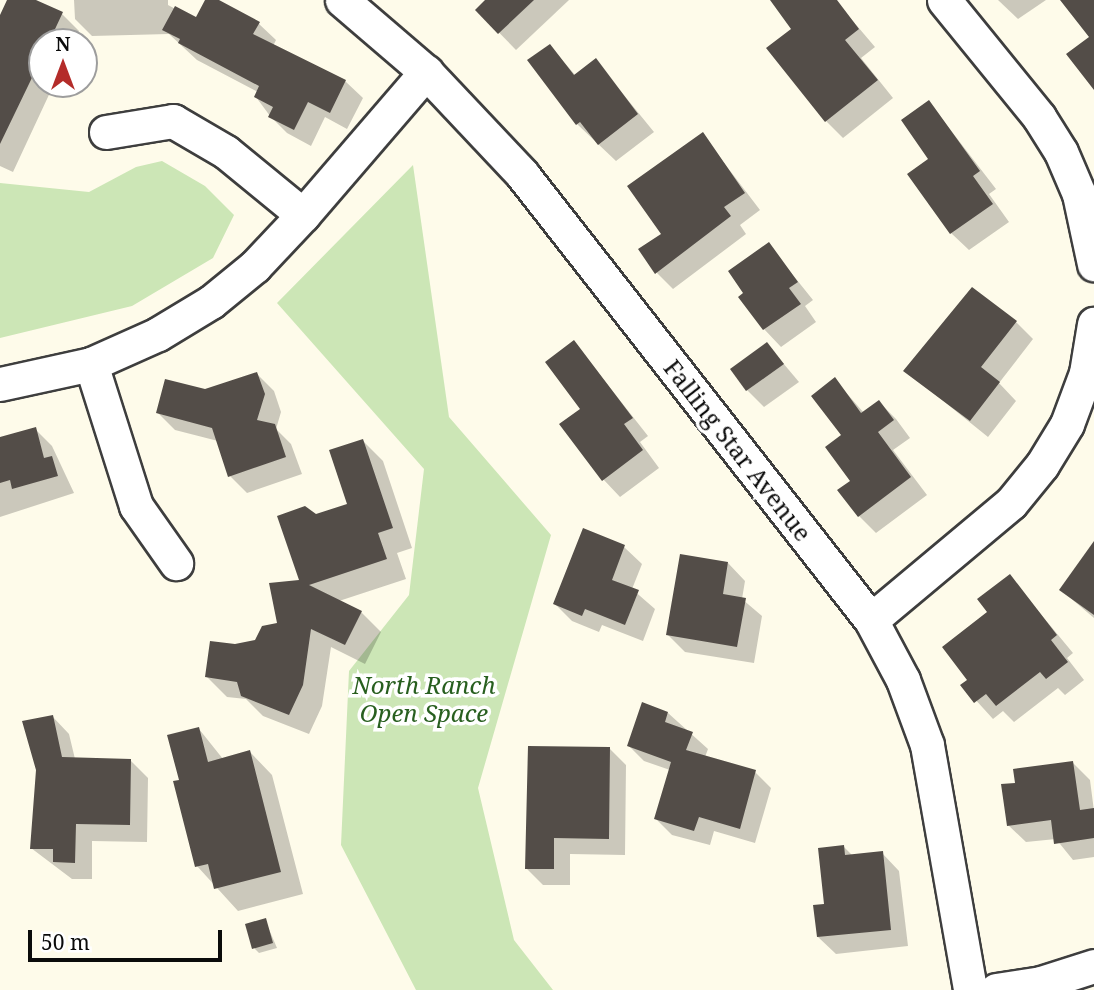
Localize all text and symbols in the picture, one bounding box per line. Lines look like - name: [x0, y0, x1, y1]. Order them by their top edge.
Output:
- north arrow: [28, 28, 98, 98]
- text: N: [56, 31, 70, 57]
- street label: Falling Star Avenue: [658, 354, 818, 546]
- park label: North Ranch Open Space: [352, 671, 496, 727]
- scale bar: [32, 916, 226, 960]
- text: 50 m: [41, 928, 90, 956]

